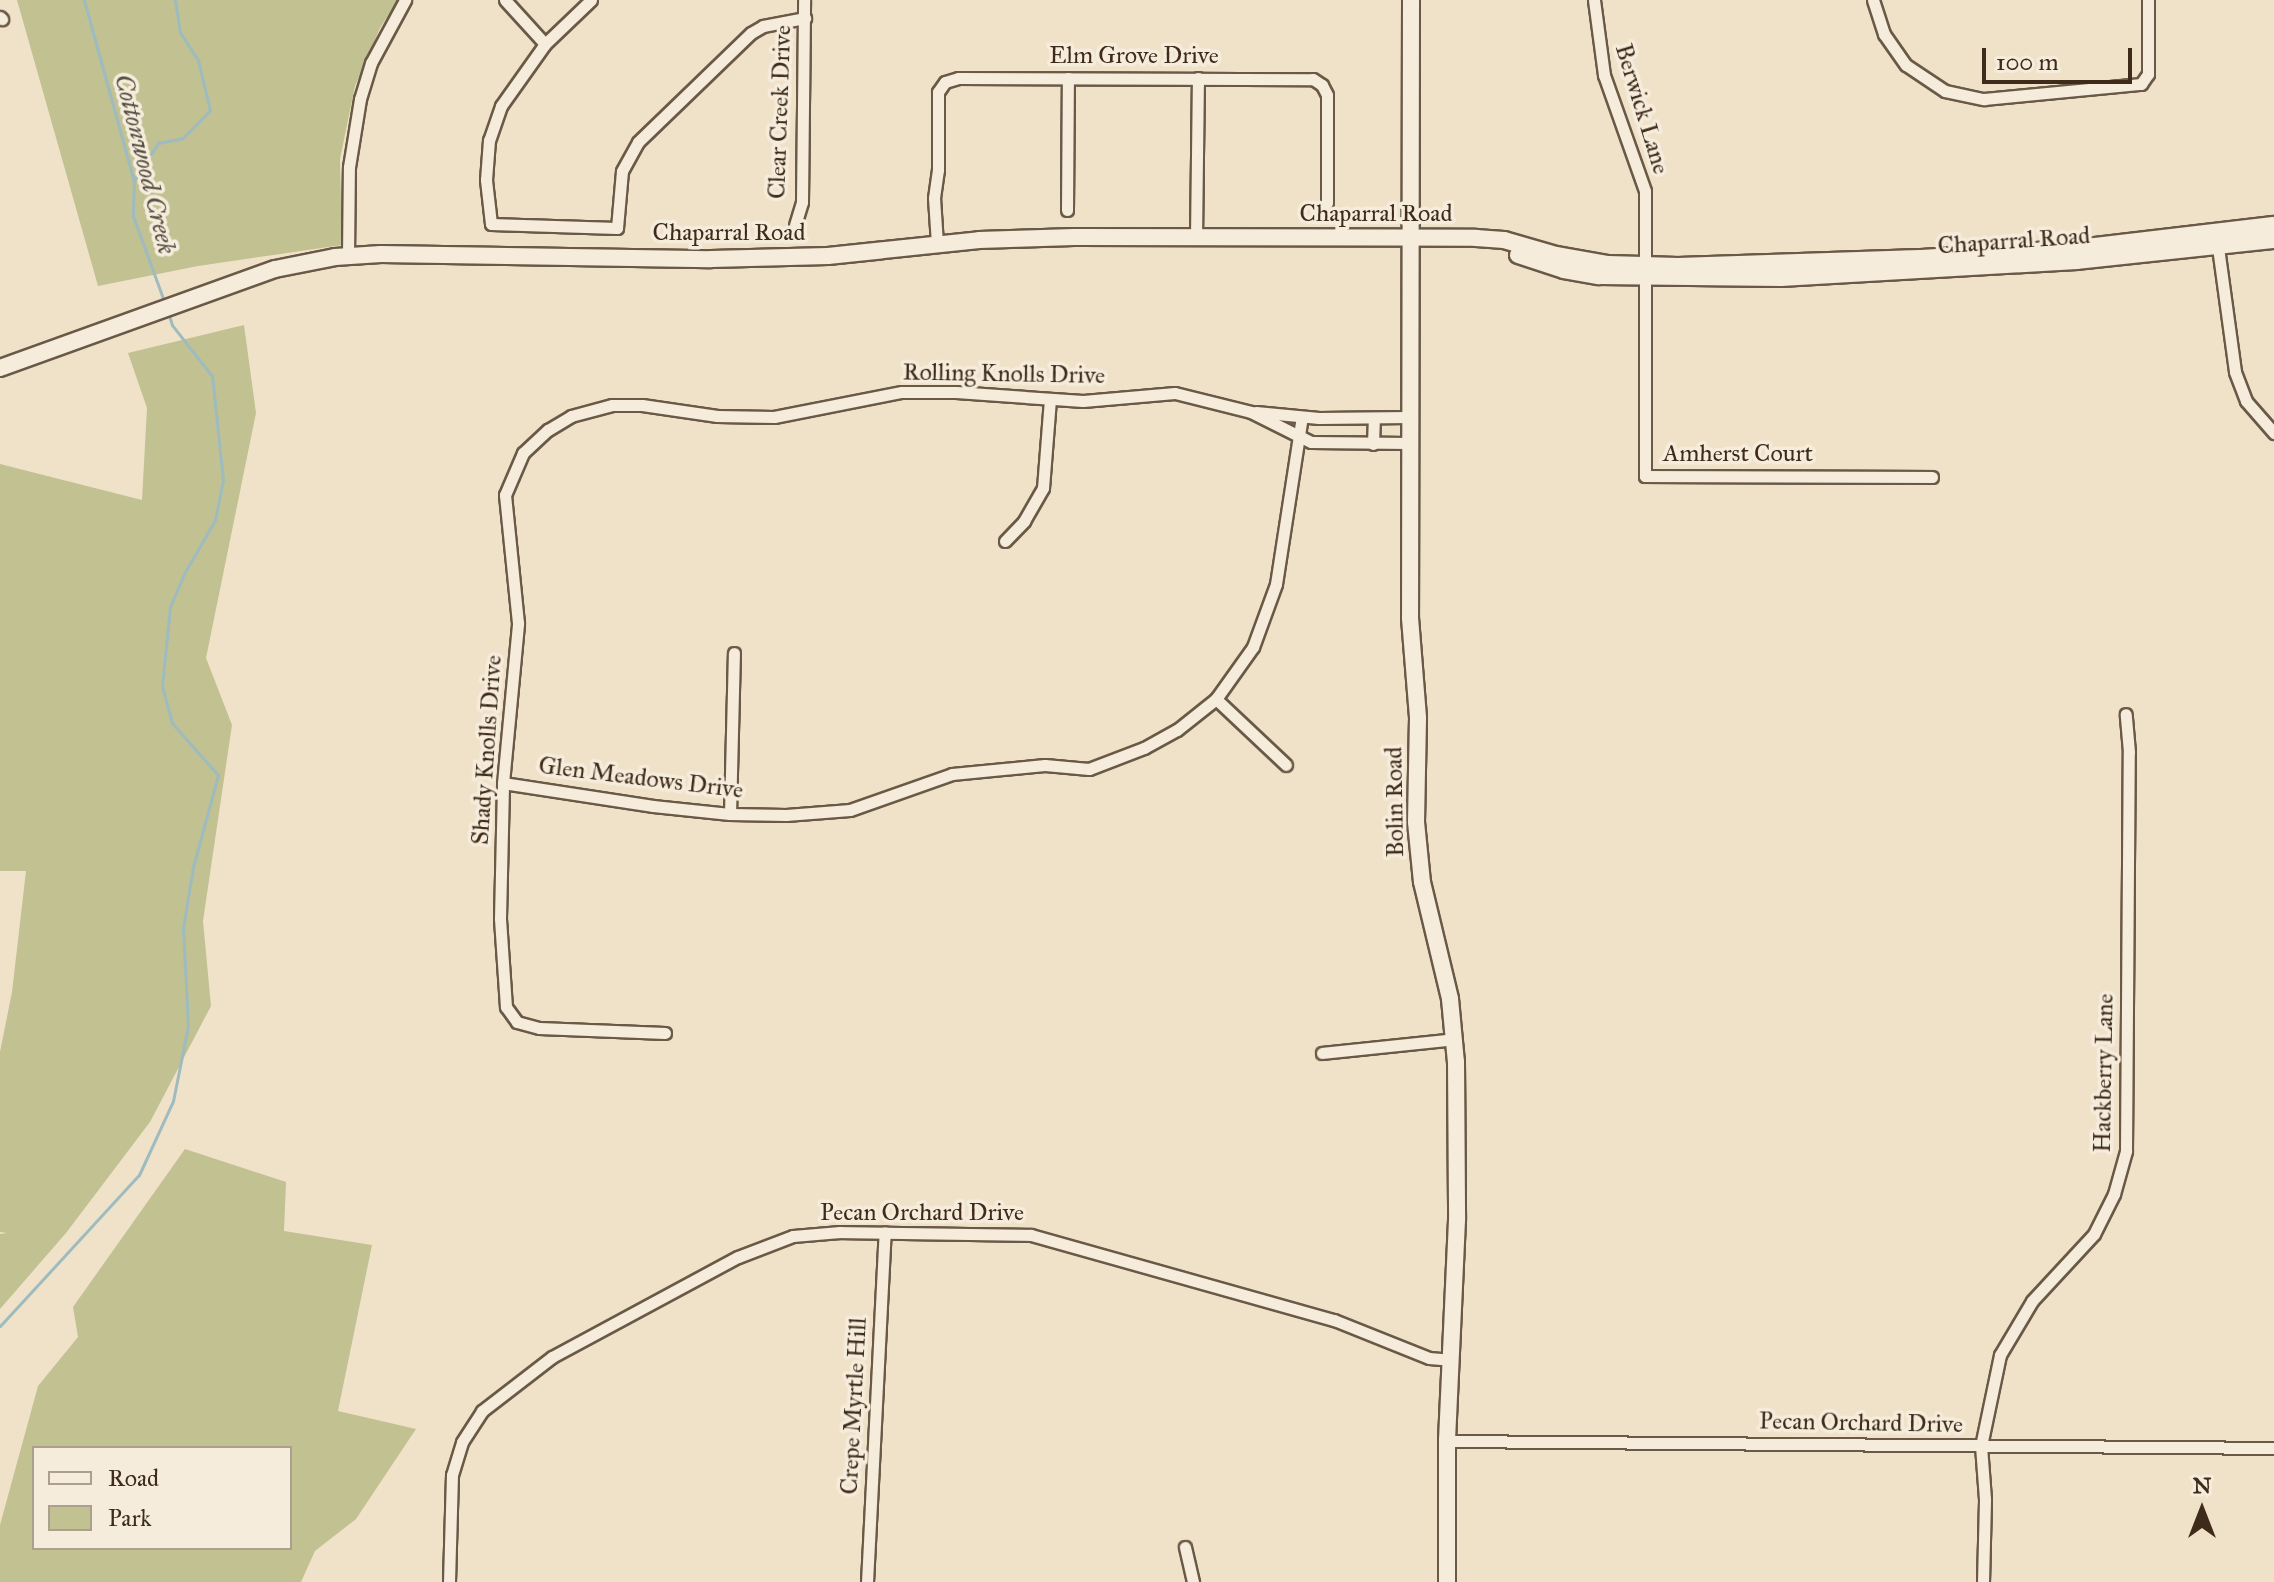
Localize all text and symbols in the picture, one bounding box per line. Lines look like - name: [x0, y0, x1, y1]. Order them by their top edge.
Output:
- street label: Clear Creek Drive: [763, 25, 797, 199]
- scale bar: [1986, 32, 2136, 82]
- street label: Berwick Lane: [1609, 40, 1675, 178]
- street label: Elm Grove Drive: [1049, 42, 1219, 70]
- text: 100 m: [1996, 47, 2059, 77]
- water label: Cottonwood Creek: [108, 71, 182, 257]
- street label: Chaparral Road: [1300, 200, 1452, 228]
- street label: Chaparral Road: [653, 219, 805, 247]
- street label: Chaparral Road: [1937, 221, 2091, 261]
- street label: Rolling Knolls Drive: [903, 358, 1105, 390]
- street label: Amherst Court: [1663, 440, 1813, 468]
- street label: Shady Knolls Drive: [466, 654, 508, 846]
- street label: Bolin Road: [1380, 747, 1410, 857]
- street label: Glen Meadows Drive: [537, 751, 745, 805]
- street label: Hackberry Lane: [2088, 993, 2120, 1153]
- street label: Pecan Orchard Drive: [820, 1199, 1024, 1227]
- street label: Crepe Myrtle Hill: [835, 1317, 873, 1495]
- street label: Pecan Orchard Drive: [1759, 1407, 1963, 1439]
- legend: [32, 1446, 292, 1550]
- text: Road: [108, 1463, 159, 1493]
- north arrow: [2162, 1470, 2242, 1550]
- text: N: [2193, 1472, 2211, 1499]
- text: Park: [108, 1503, 151, 1533]

